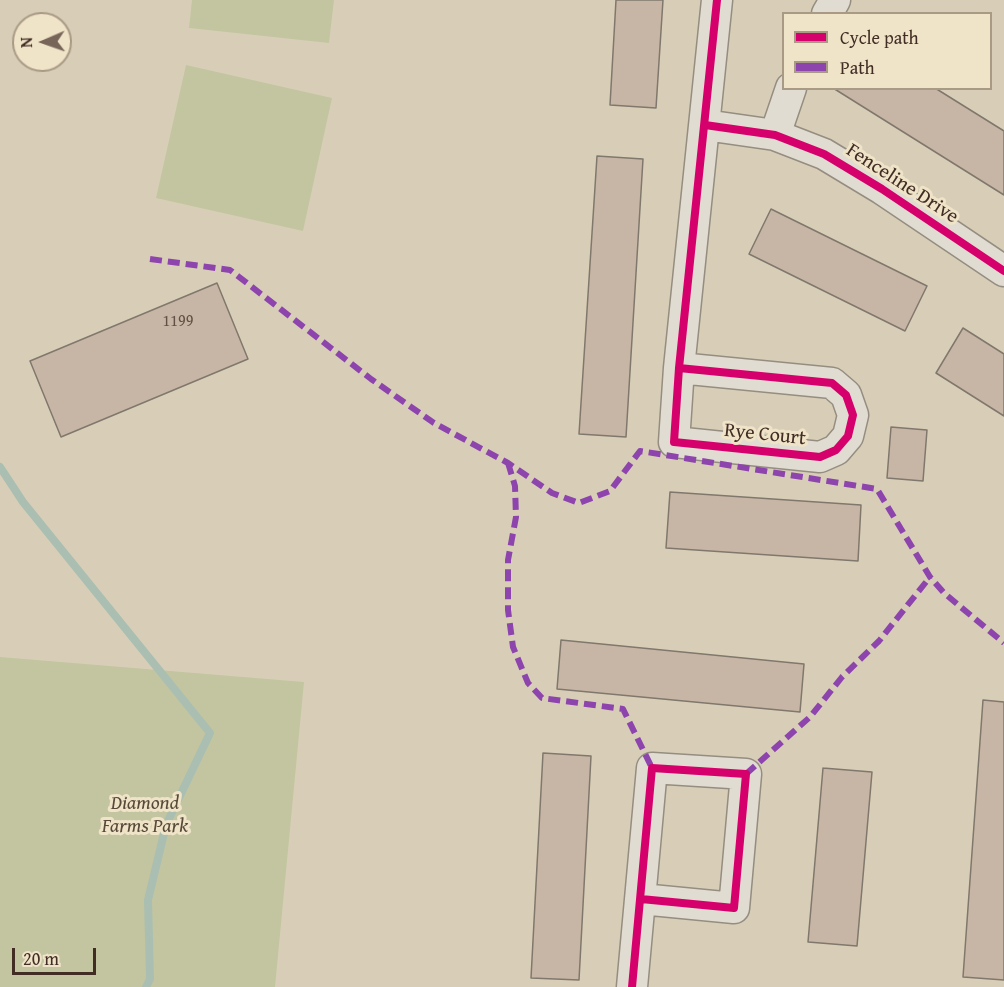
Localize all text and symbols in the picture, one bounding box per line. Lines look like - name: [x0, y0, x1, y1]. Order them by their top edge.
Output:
- north arrow: [12, 12, 72, 72]
- legend: [782, 12, 992, 90]
- text: Cycle path: [840, 24, 919, 51]
- text: N: [14, 37, 38, 48]
- text: Path: [840, 54, 875, 81]
- street label: Fenceline Drive: [841, 139, 963, 229]
- house number: 1199: [163, 312, 193, 332]
- street label: Rye Court: [723, 419, 807, 451]
- park label: Diamond Farms Park: [102, 792, 188, 839]
- scale bar: [15, 936, 99, 974]
- text: 20 m: [23, 945, 59, 972]

